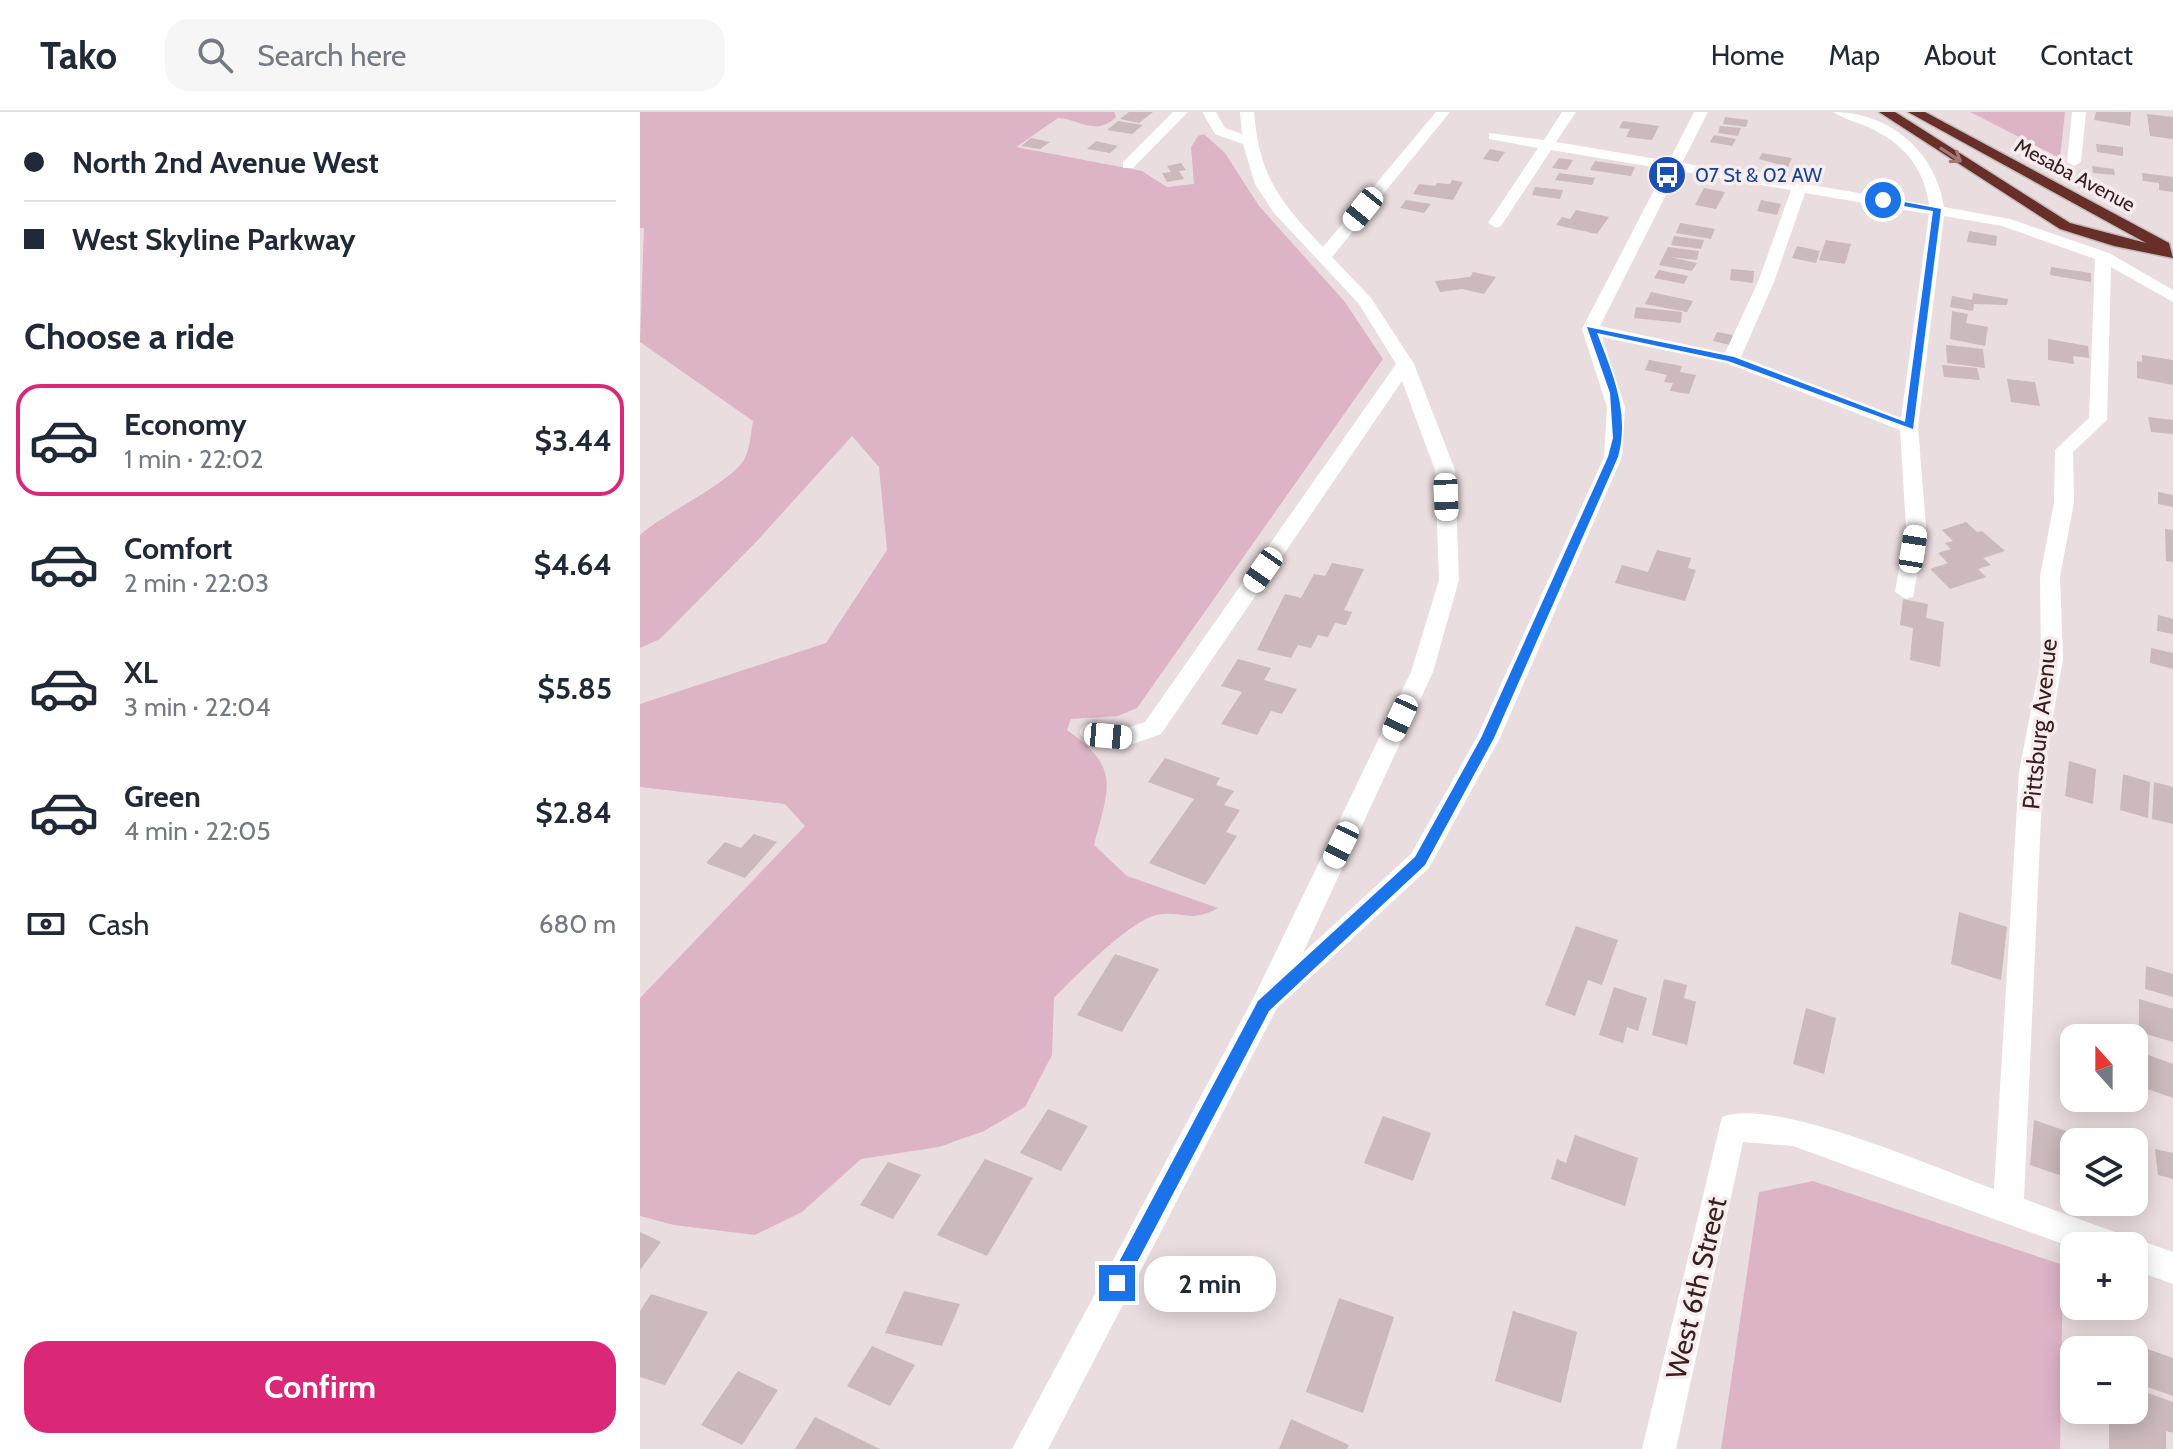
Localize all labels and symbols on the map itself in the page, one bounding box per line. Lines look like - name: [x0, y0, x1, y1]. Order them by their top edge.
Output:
- street label: Mesaba Avenue: [2011, 133, 2139, 217]
- one-way arrow: [1939, 147, 1962, 163]
- bus stop icon: 07 St & 02 AW: [1646, 154, 1688, 196]
- place label: 07 St & 02 AW: [1695, 163, 1822, 187]
- route start: [1865, 182, 1901, 218]
- car: [1339, 183, 1387, 235]
- car: [1433, 473, 1459, 521]
- car: [1897, 523, 1929, 575]
- car: [1239, 543, 1287, 597]
- street label: Pittsburg Avenue: [2016, 637, 2063, 811]
- car: [1379, 691, 1421, 745]
- car: [1083, 722, 1133, 750]
- car: [1320, 818, 1362, 872]
- north arrow: [2060, 1024, 2148, 1112]
- street label: West 6th Street: [1659, 1194, 1733, 1382]
- callout: 2 min: [1145, 1255, 1277, 1311]
- route end: [1099, 1265, 1135, 1301]

